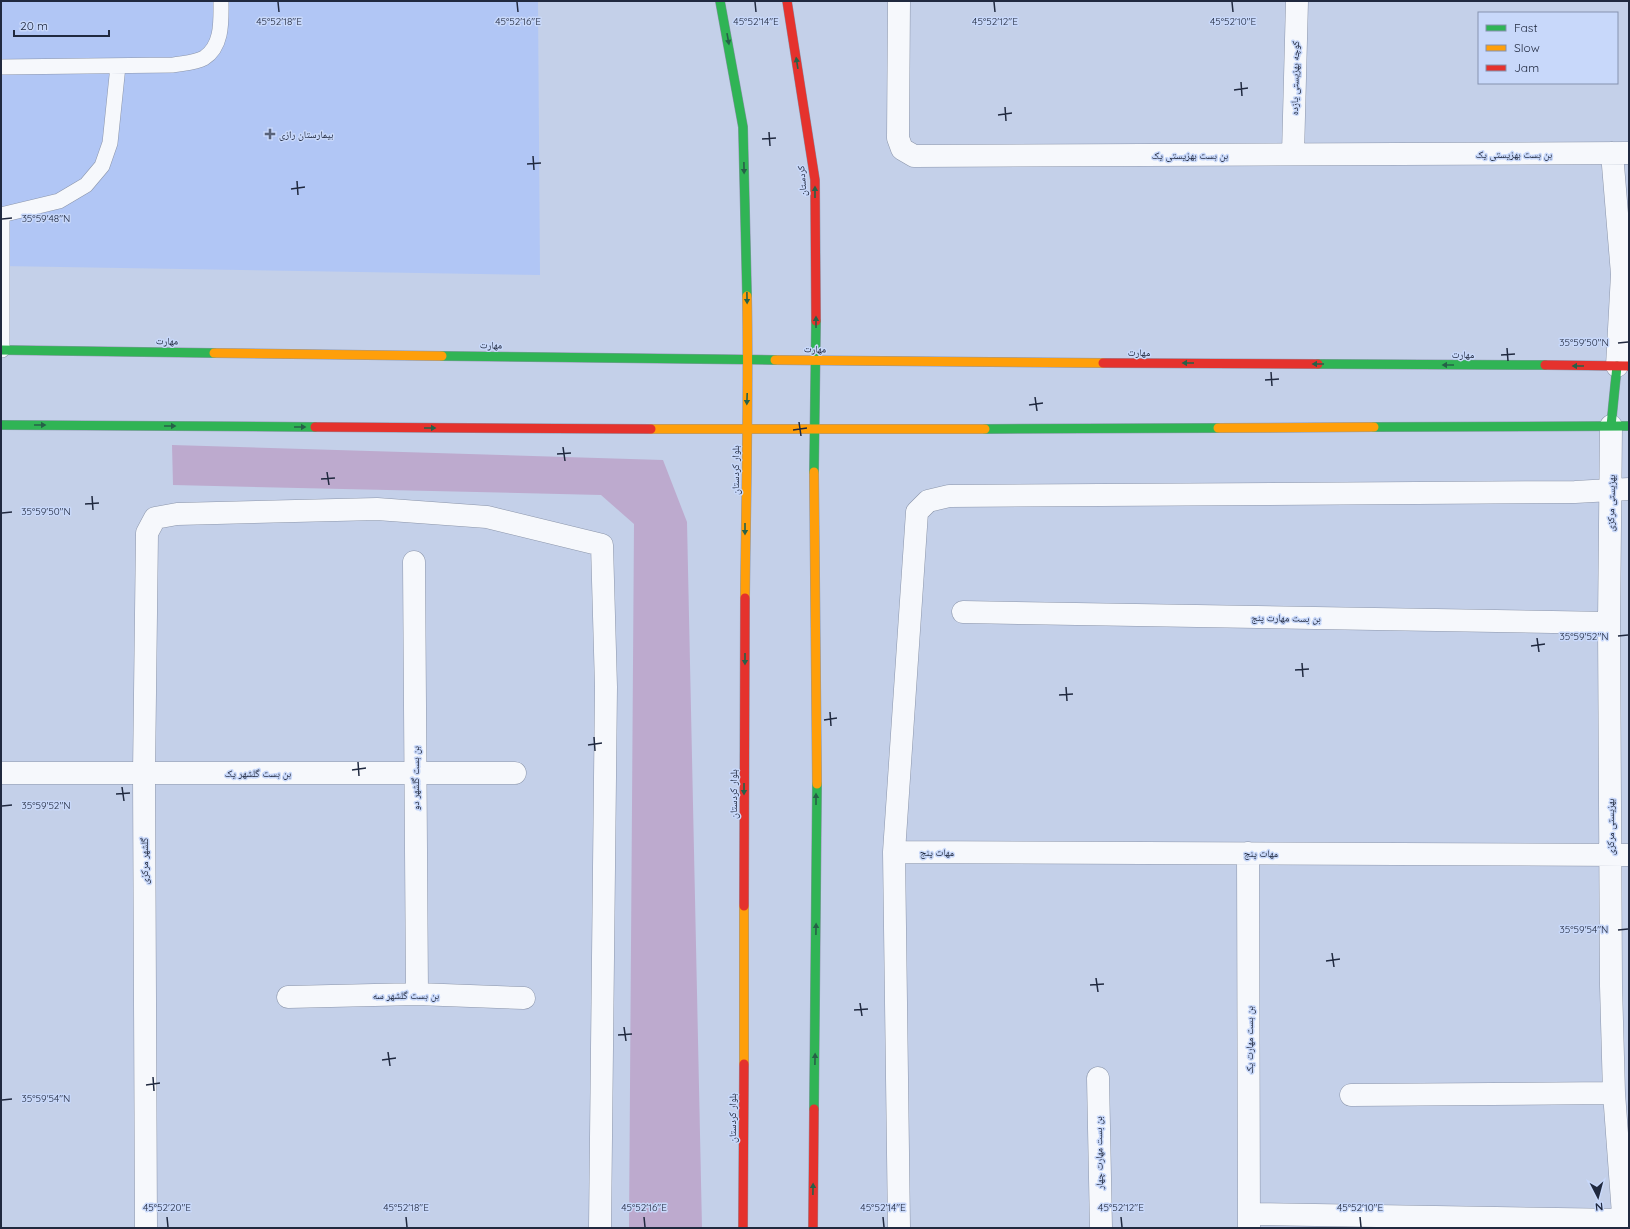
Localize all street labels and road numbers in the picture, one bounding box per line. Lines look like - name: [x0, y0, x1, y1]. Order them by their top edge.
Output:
- street label: کوچه بهزیستی یازده: [1288, 41, 1302, 115]
- street label: بن بست بهزیستی یک: [1476, 148, 1553, 161]
- street label: بن بست بهزیستی یک: [1152, 149, 1229, 162]
- street label: کردستان: [794, 165, 810, 197]
- street label: مهارت: [156, 334, 179, 348]
- street label: مهارت: [480, 338, 503, 352]
- street label: مهارت: [804, 342, 827, 356]
- street label: مهارت: [1128, 346, 1151, 359]
- street label: مهارت: [1452, 348, 1475, 361]
- street label: بلوار کردستان: [729, 445, 742, 495]
- street label: بهزیستی مرکزی: [1604, 474, 1618, 532]
- street label: بن بست مهارت پنج: [1251, 611, 1321, 625]
- street label: بن بست گلشهر دو: [409, 746, 422, 810]
- street label: بن بست گلشهر یک: [225, 767, 292, 780]
- street label: بلوار کردستان: [727, 769, 740, 819]
- street label: بهزیستی مرکزی: [1604, 798, 1617, 855]
- street label: گلشهر مرکزی: [138, 837, 151, 884]
- street label: مهات پنج: [920, 846, 955, 859]
- street label: مهات پنج: [1244, 847, 1279, 860]
- street label: بن بست گلشهر سه: [373, 989, 440, 1002]
- street label: بن بست مهارت یک: [1243, 1006, 1256, 1074]
- street label: بلوار کردستان: [726, 1093, 739, 1143]
- street label: بن بست مهارت چهار: [1092, 1116, 1106, 1191]

